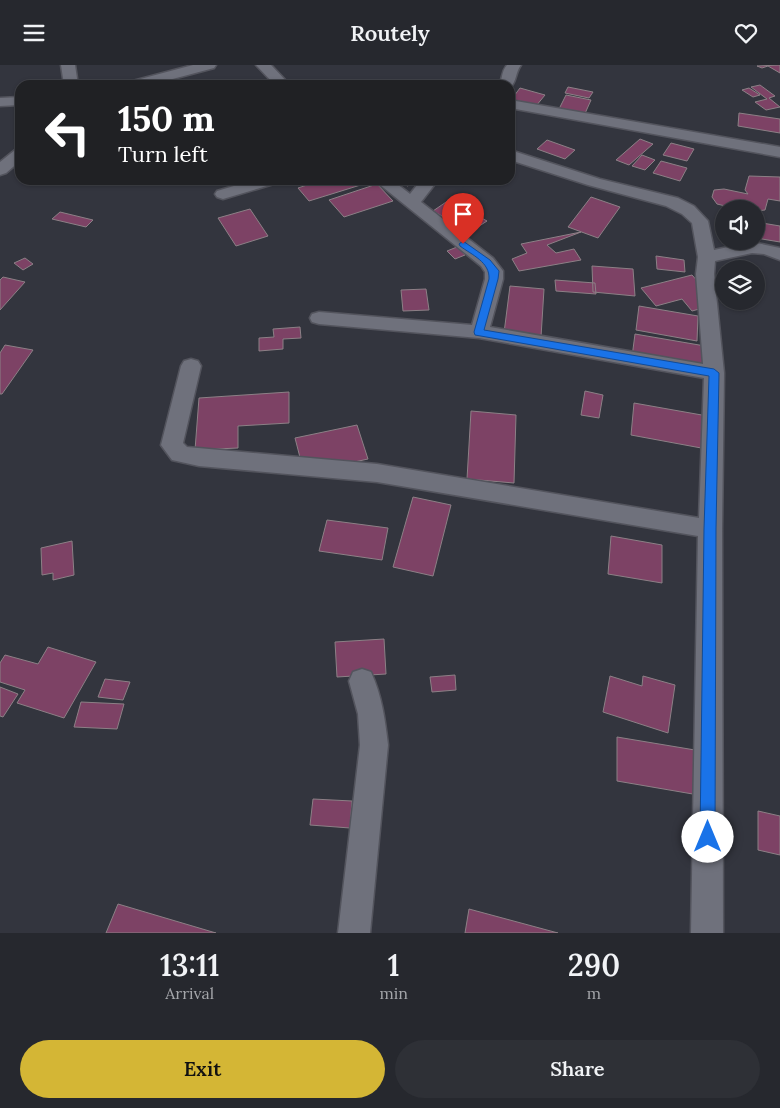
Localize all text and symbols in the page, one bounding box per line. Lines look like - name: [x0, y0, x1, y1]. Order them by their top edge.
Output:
- icon: menu: [20, 19, 48, 47]
- text: Routely: [350, 19, 430, 47]
- icon: heart: [732, 19, 760, 47]
- text: 150 m: [118, 96, 215, 141]
- icon: left: [35, 100, 100, 165]
- text: Turn left: [118, 140, 208, 168]
- pin: [442, 193, 484, 244]
- icon: arrive: [449, 200, 477, 228]
- map controls: [715, 200, 765, 310]
- button: sound: [715, 200, 765, 250]
- button: layers: [715, 260, 765, 310]
- position arrow: [681, 810, 733, 862]
- text: 13:11: [160, 946, 219, 984]
- text: 1: [388, 946, 400, 984]
- text: 290: [568, 946, 620, 984]
- text: Arrival: [165, 983, 214, 1003]
- text: min: [379, 983, 408, 1003]
- text: m: [587, 983, 601, 1003]
- button: Exit: [20, 1040, 385, 1098]
- button: Share: [395, 1040, 760, 1098]

